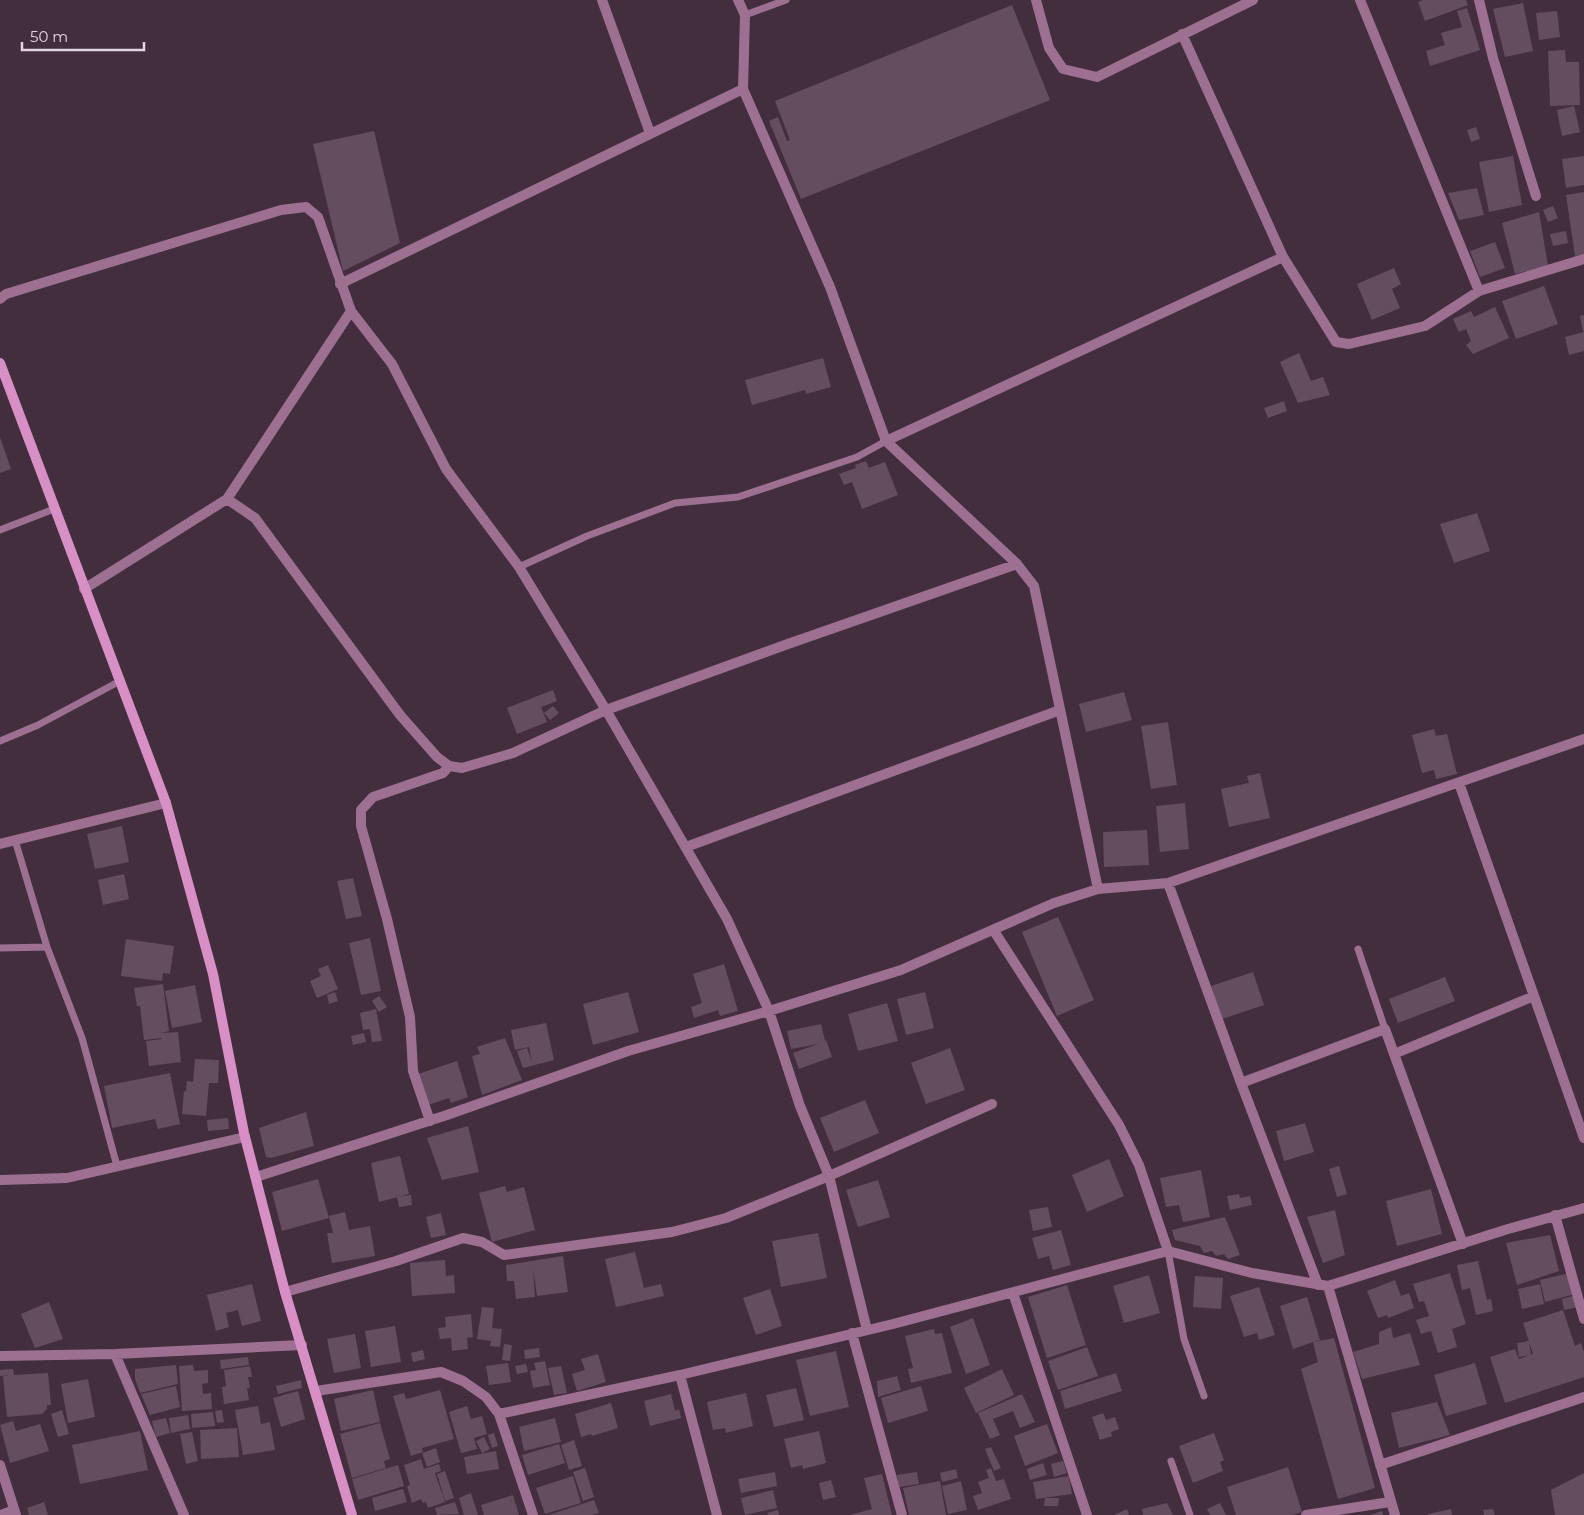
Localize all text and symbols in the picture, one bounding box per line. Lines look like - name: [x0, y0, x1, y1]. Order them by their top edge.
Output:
- scale bar: [22, 20, 145, 52]
- text: 50 m: [30, 27, 68, 46]

